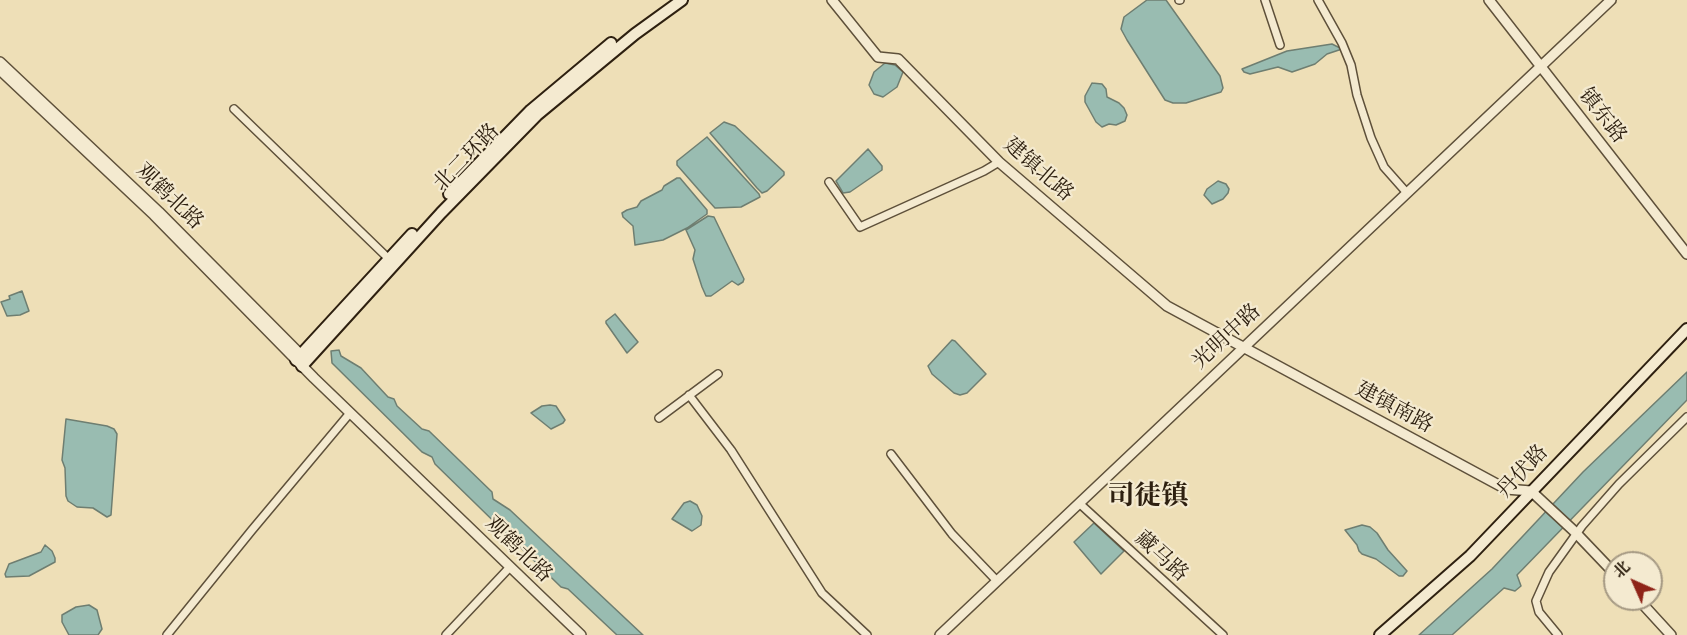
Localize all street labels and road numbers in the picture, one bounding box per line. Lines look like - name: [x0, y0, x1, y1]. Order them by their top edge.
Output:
- street label: 镇东路: [1573, 83, 1631, 149]
- street label: 北二环路: [429, 119, 505, 197]
- street label: 建镇北路: [998, 133, 1078, 207]
- street label: 观鹤北路: [130, 159, 208, 235]
- street label: 光明中路: [1188, 299, 1266, 375]
- street label: 建镇南路: [1351, 377, 1437, 439]
- street label: 丹伏路: [1492, 440, 1554, 504]
- street label: 观鹤北路: [479, 512, 557, 588]
- street label: 藏马路: [1129, 527, 1193, 587]

